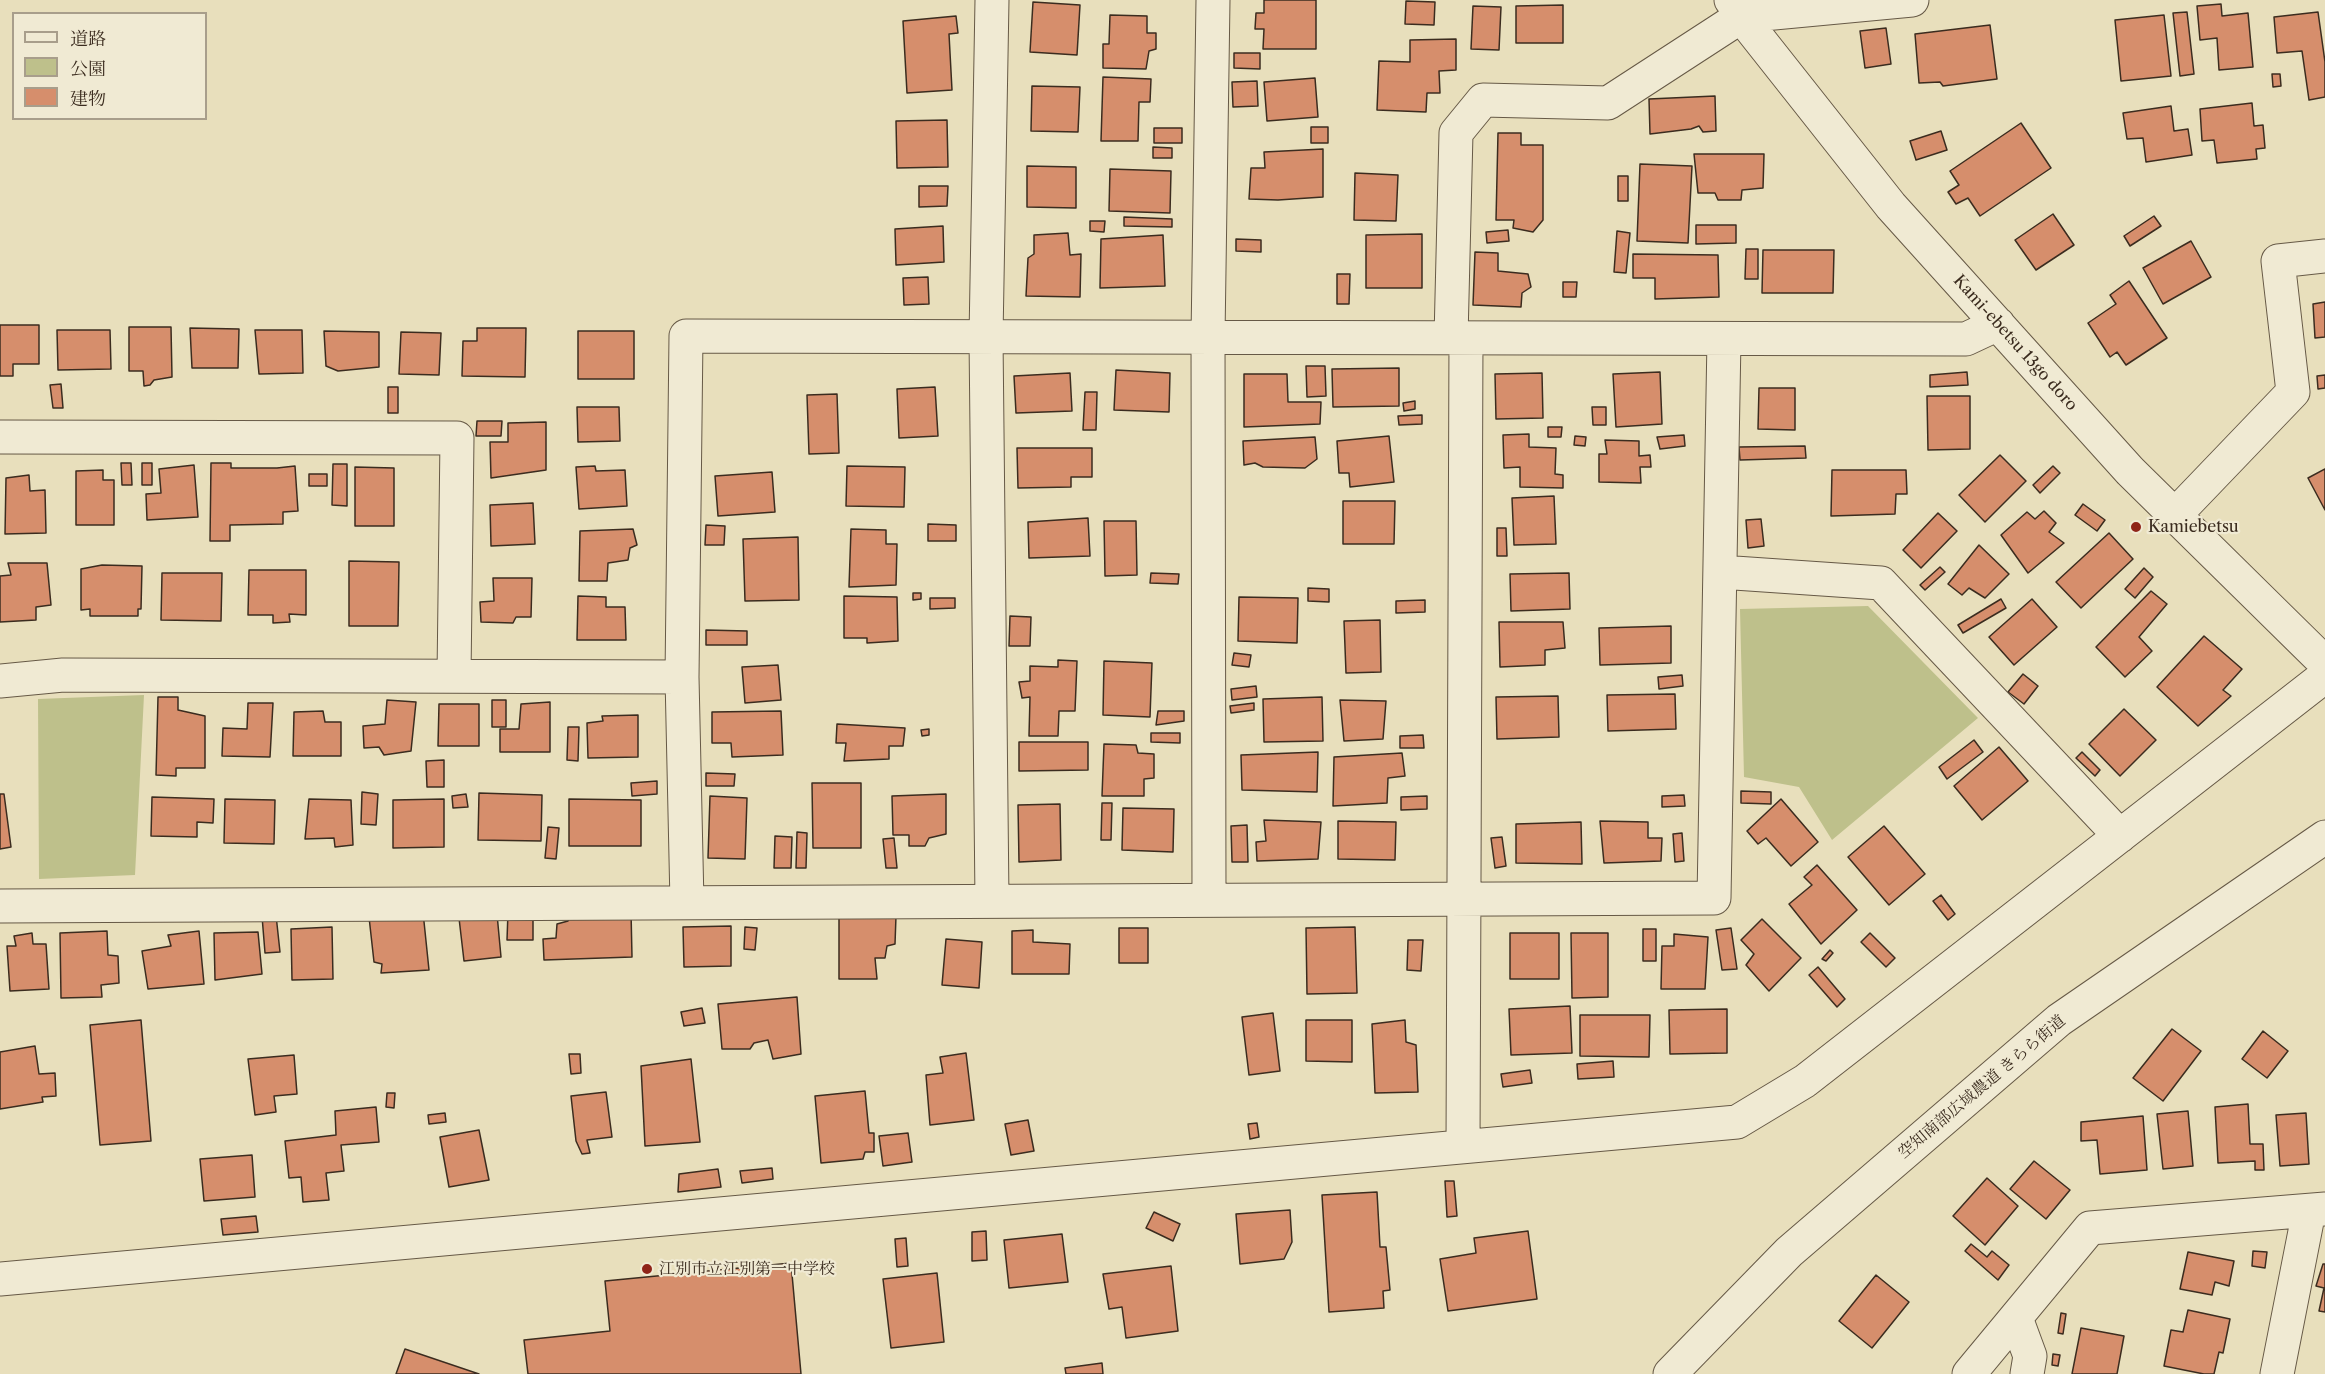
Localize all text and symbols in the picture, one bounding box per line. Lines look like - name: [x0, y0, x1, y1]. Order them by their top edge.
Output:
- legend: [12, 12, 207, 120]
- text: 道路: [70, 28, 106, 50]
- text: 公園: [70, 58, 106, 80]
- text: 建物: [70, 88, 106, 110]
- street label: Kami-ebetsu 13go doro: [1949, 271, 2081, 415]
- place label: Kamiebetsu: [2148, 517, 2239, 537]
- marker: Kamiebetsu: [2129, 520, 2143, 534]
- street label: 空知南部広域農道 きらら街道: [1895, 1011, 2069, 1163]
- place label: 江別市立江別第一中学校: [659, 1259, 835, 1279]
- marker: 江別市立江別第一中学校: [640, 1262, 654, 1276]

